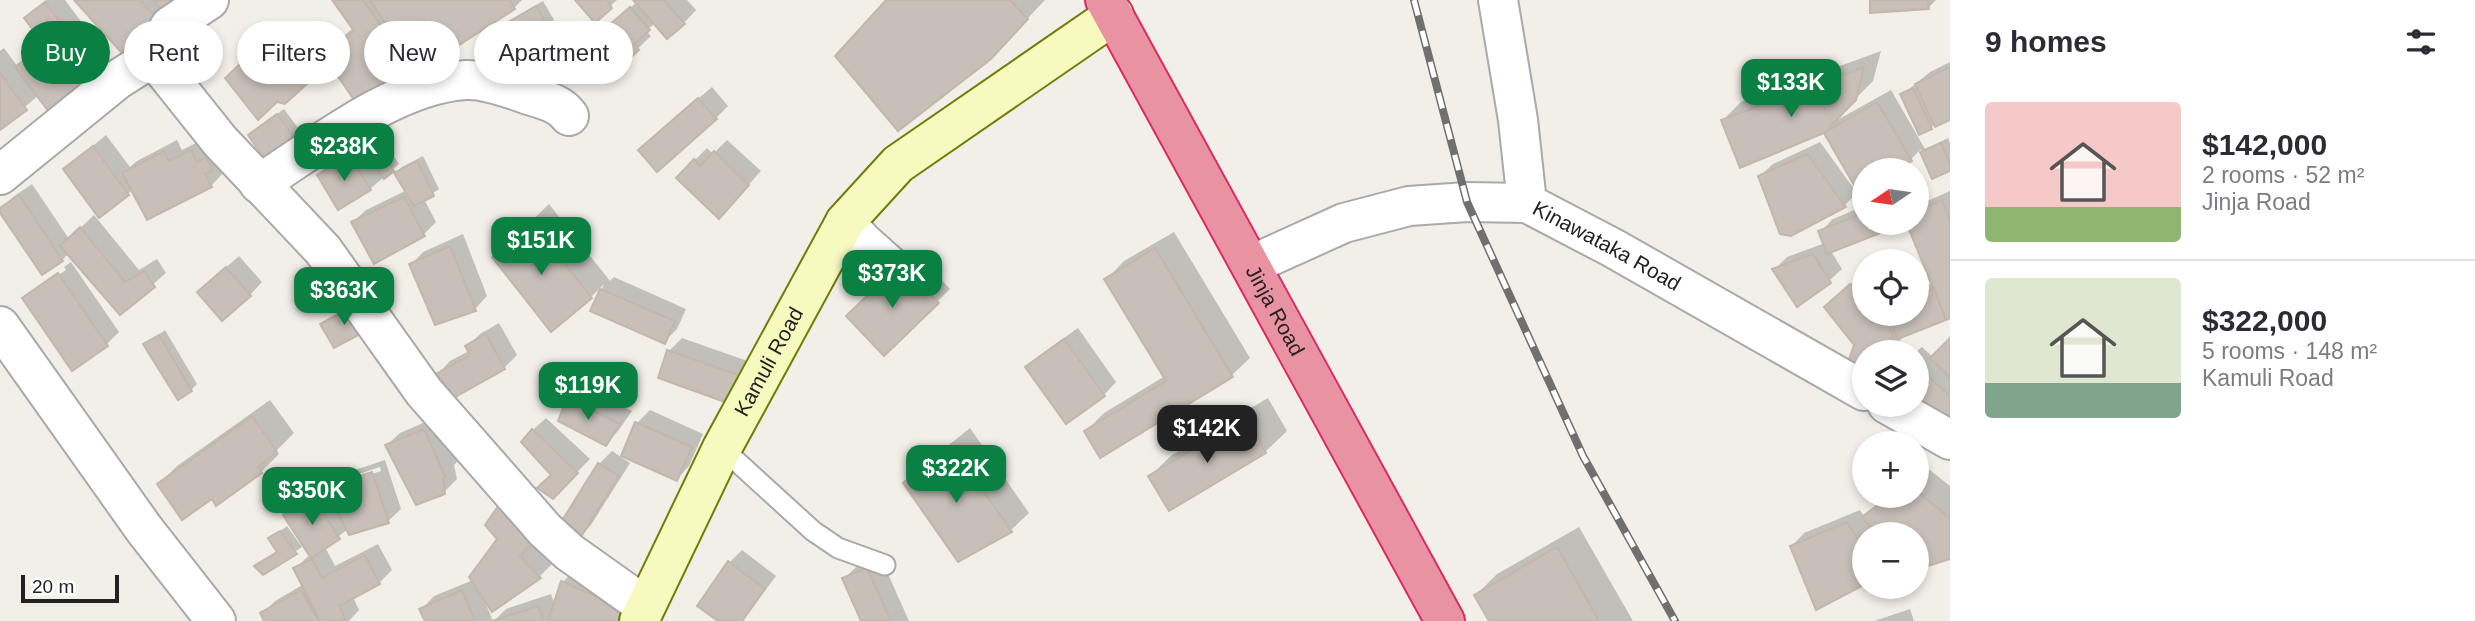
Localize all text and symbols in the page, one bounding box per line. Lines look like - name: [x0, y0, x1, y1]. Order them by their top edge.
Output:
- chip: Buy: [21, 21, 110, 84]
- chip: Rent: [124, 21, 223, 84]
- chip: Filters: [237, 21, 350, 84]
- chip: New: [364, 21, 460, 84]
- chip: Apartment: [474, 21, 633, 84]
- icon: filters: [2402, 23, 2440, 61]
- text: 9 homes: [1985, 25, 2107, 58]
- pin: $133K: [1742, 60, 1840, 119]
- text: $133K: [1757, 69, 1825, 95]
- pin: $238K: [295, 124, 393, 183]
- text: $142,000: [2202, 128, 2327, 161]
- icon: home: [2041, 130, 2125, 214]
- text: $238K: [310, 133, 378, 159]
- north arrow: [1852, 158, 1928, 234]
- map controls: [1852, 158, 1929, 599]
- text: 2 rooms · 52 m²: [2202, 162, 2364, 188]
- text: Jinja Road: [2202, 189, 2311, 215]
- street label: Kinawataka Road: [1529, 196, 1685, 295]
- pin: $151K: [492, 218, 590, 277]
- text: $151K: [507, 227, 575, 253]
- button: locate: [1852, 249, 1929, 326]
- pin: $373K: [843, 250, 941, 310]
- text: $373K: [858, 260, 926, 286]
- street label: Jinja Road: [1242, 261, 1309, 359]
- pin: $363K: [295, 268, 393, 327]
- text: $363K: [310, 277, 378, 303]
- street label: Kamuli Road: [730, 303, 807, 420]
- text: $322,000: [2202, 304, 2327, 337]
- icon: home: [2041, 306, 2125, 390]
- text: 5 rooms · 148 m²: [2202, 338, 2377, 364]
- button: layers: [1852, 340, 1929, 417]
- pin: $119K: [539, 362, 637, 422]
- text: Kamuli Road: [2202, 365, 2334, 391]
- text: $119K: [555, 372, 621, 398]
- pin: $142K: [1158, 406, 1256, 465]
- text: $142K: [1173, 415, 1241, 441]
- button: +: [1852, 431, 1929, 508]
- pin: $322K: [907, 446, 1005, 505]
- text: $322K: [922, 455, 990, 481]
- pin: $350K: [263, 468, 361, 527]
- text: $350K: [278, 477, 346, 503]
- button: −: [1852, 522, 1929, 599]
- scale bar: [21, 572, 119, 604]
- text: 20 m: [32, 576, 74, 597]

